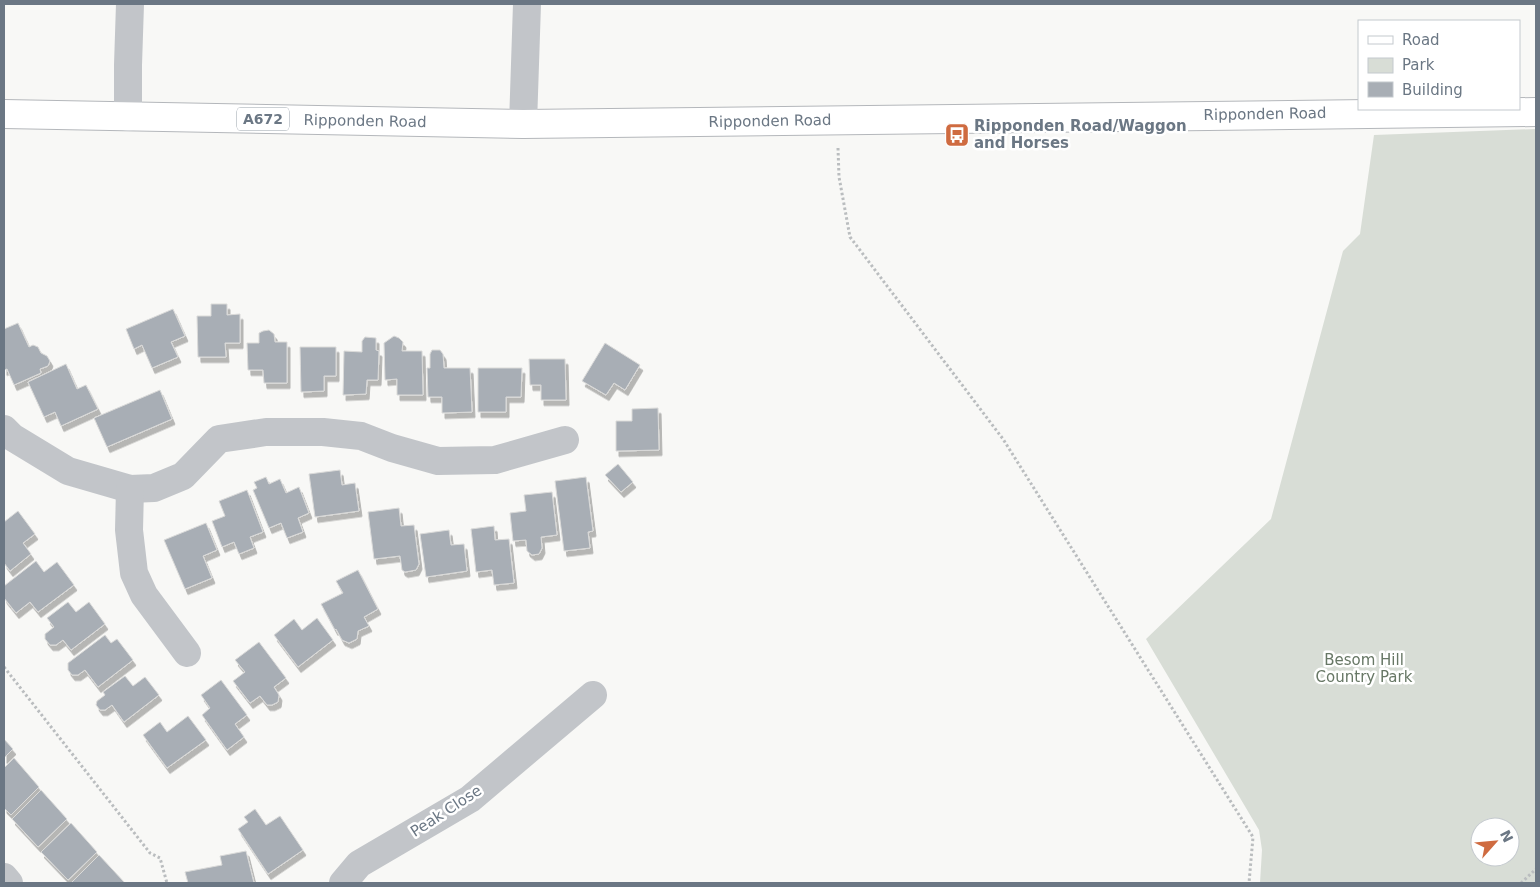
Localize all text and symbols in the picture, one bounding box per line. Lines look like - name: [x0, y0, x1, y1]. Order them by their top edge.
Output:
- legend: [1358, 20, 1520, 110]
- text: Road: [1402, 31, 1440, 49]
- text: Park: [1402, 56, 1435, 74]
- text: Building: [1402, 81, 1463, 99]
- street label: Ripponden Road: [1203, 104, 1327, 124]
- road number: A672: [237, 108, 289, 130]
- street label: Ripponden Road: [303, 111, 427, 131]
- street label: Ripponden Road: [708, 111, 832, 131]
- place label: Ripponden Road/Waggon and Horses: [974, 117, 1187, 152]
- bus stop icon: Ripponden Road/Waggon and Horses: [944, 122, 970, 148]
- park label: Besom Hill Country Park: [1316, 651, 1413, 686]
- street label: Peak Close: [407, 781, 485, 841]
- north arrow: [1470, 817, 1520, 867]
- text: N: [1497, 827, 1516, 845]

